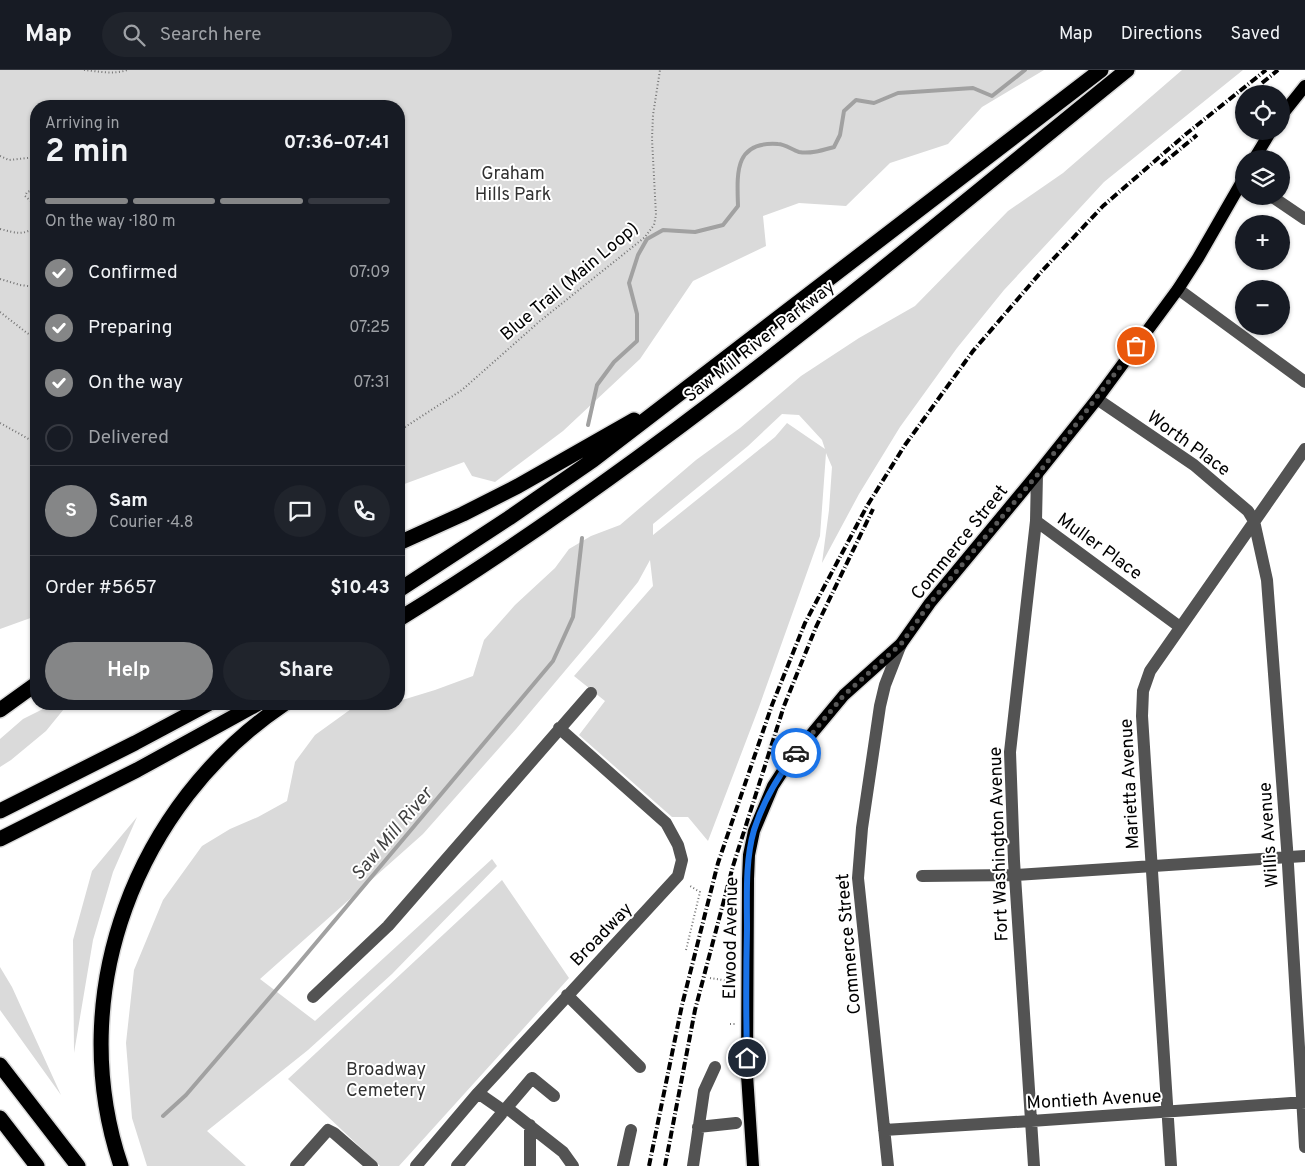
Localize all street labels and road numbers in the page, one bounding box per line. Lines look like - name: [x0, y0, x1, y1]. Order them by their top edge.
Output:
- street label: Blue Trail (Main Loop): [496, 218, 644, 347]
- street label: Saw Mill River Parkway: [680, 276, 840, 408]
- street label: Worth Place: [1142, 406, 1234, 482]
- street label: Commerce Street: [907, 481, 1014, 605]
- street label: Muller Place: [1052, 509, 1146, 586]
- street label: Marietta Avenue: [1116, 718, 1145, 850]
- street label: Fort Washington Avenue: [985, 746, 1014, 942]
- street label: Willis Avenue: [1254, 781, 1285, 888]
- street label: Commerce Street: [832, 872, 867, 1015]
- street label: Elwood Avenue: [719, 877, 744, 1000]
- street label: Broadway: [566, 898, 638, 972]
- street label: Montieth Avenue: [1026, 1085, 1162, 1116]

